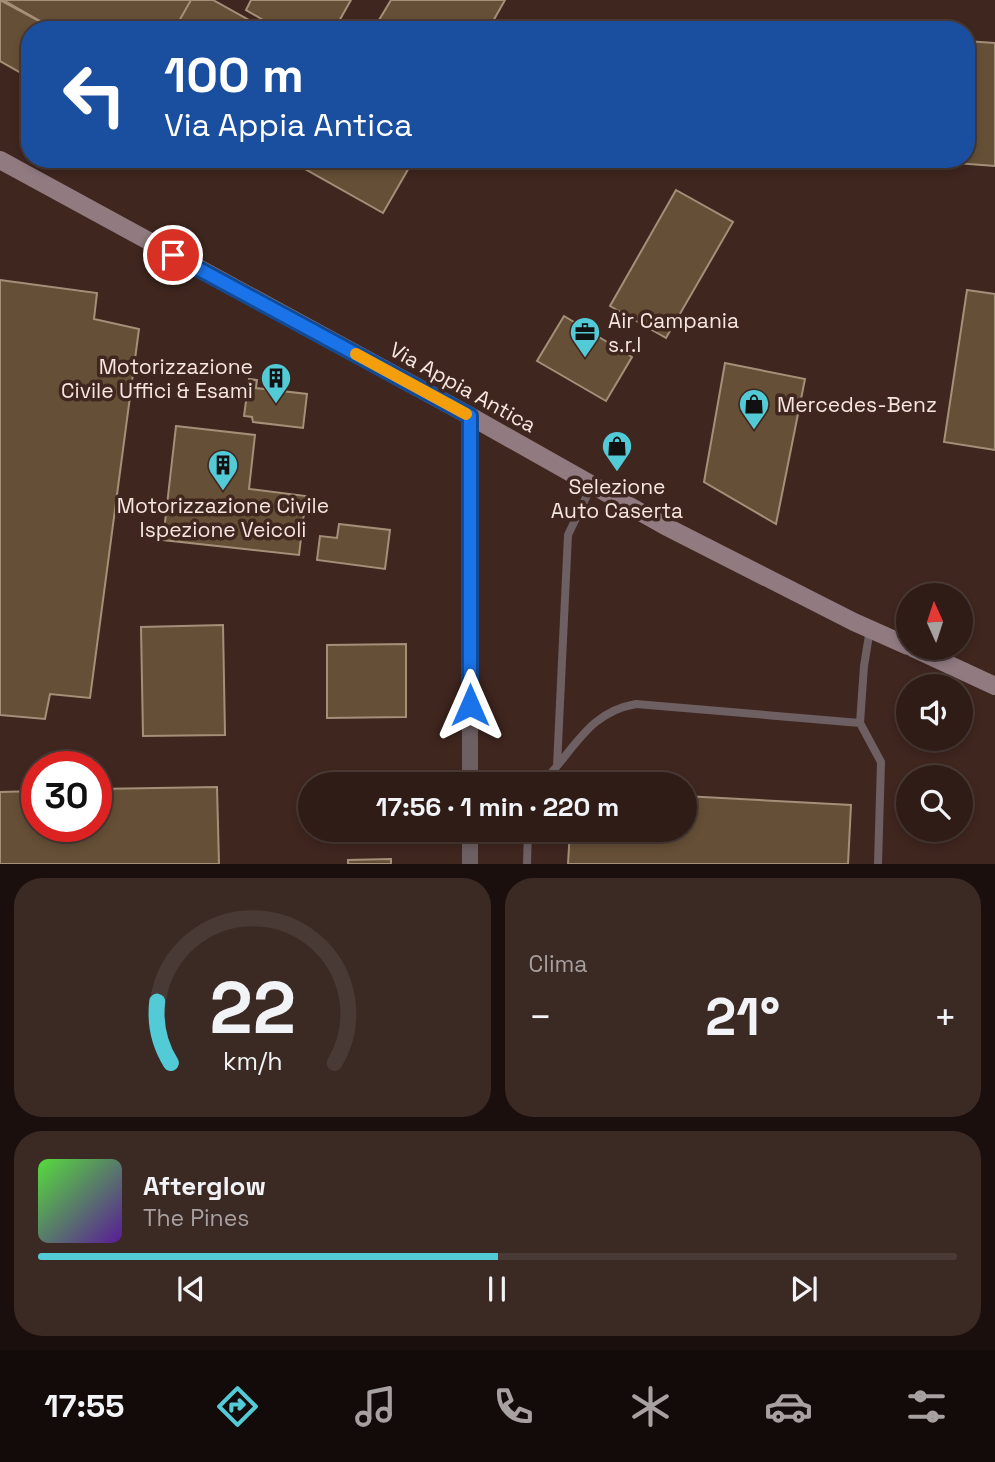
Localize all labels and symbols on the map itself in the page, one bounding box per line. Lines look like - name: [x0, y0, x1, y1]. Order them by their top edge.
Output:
- pin: [143, 225, 203, 285]
- place label: Air Campania s.r.l: [608, 307, 739, 358]
- office icon: Air Campania s.r.l: [568, 315, 602, 359]
- street label: Via Appia Antica: [385, 336, 541, 438]
- place label: Motorizzazione Civile Uffici & Esami: [61, 353, 253, 404]
- building icon: Motorizzazione Civile Uffici & Esami: [259, 361, 293, 405]
- shop icon: Mercedes-Benz: [737, 387, 771, 431]
- place label: Mercedes-Benz: [777, 391, 937, 418]
- shop icon: Selezione Auto Caserta: [600, 429, 634, 473]
- building icon: Motorizzazione Civile Ispezione Veicoli: [206, 448, 240, 492]
- place label: Selezione Auto Caserta: [551, 473, 683, 524]
- place label: Motorizzazione Civile Ispezione Veicoli: [117, 492, 329, 543]
- north arrow: [896, 583, 973, 660]
- position arrow: [433, 668, 507, 742]
- speed limit sign: 30: [21, 751, 112, 842]

